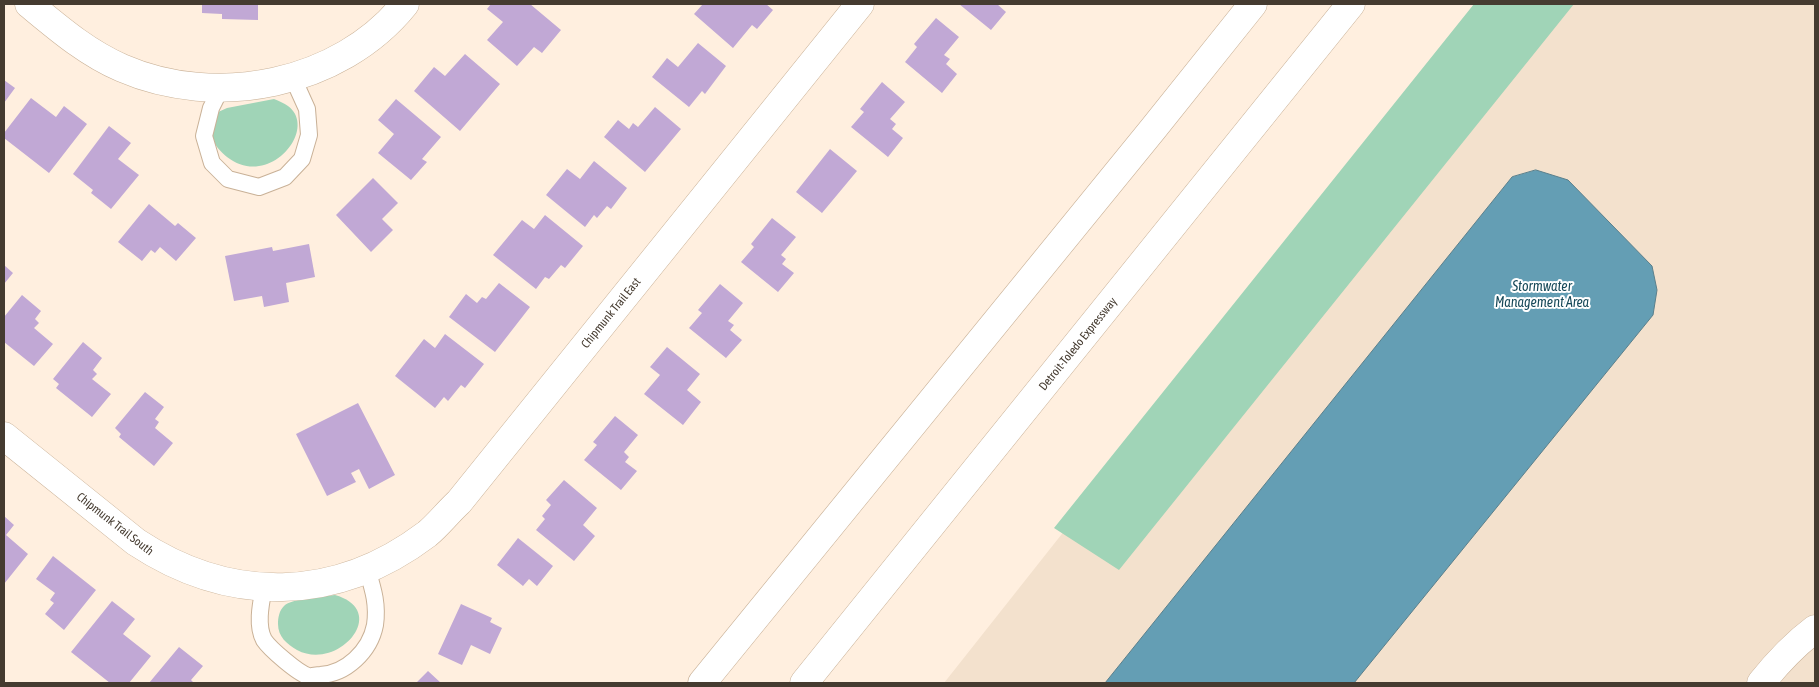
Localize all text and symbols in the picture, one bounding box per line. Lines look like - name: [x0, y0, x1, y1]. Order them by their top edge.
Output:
- street label: Chipmunk Trail East: [578, 275, 644, 351]
- water label: Stormwater Management Area: [1495, 279, 1589, 312]
- street label: Detroit-Toledo Expressway: [1036, 295, 1120, 393]
- street label: Chipmunk Trail South: [74, 490, 156, 558]

